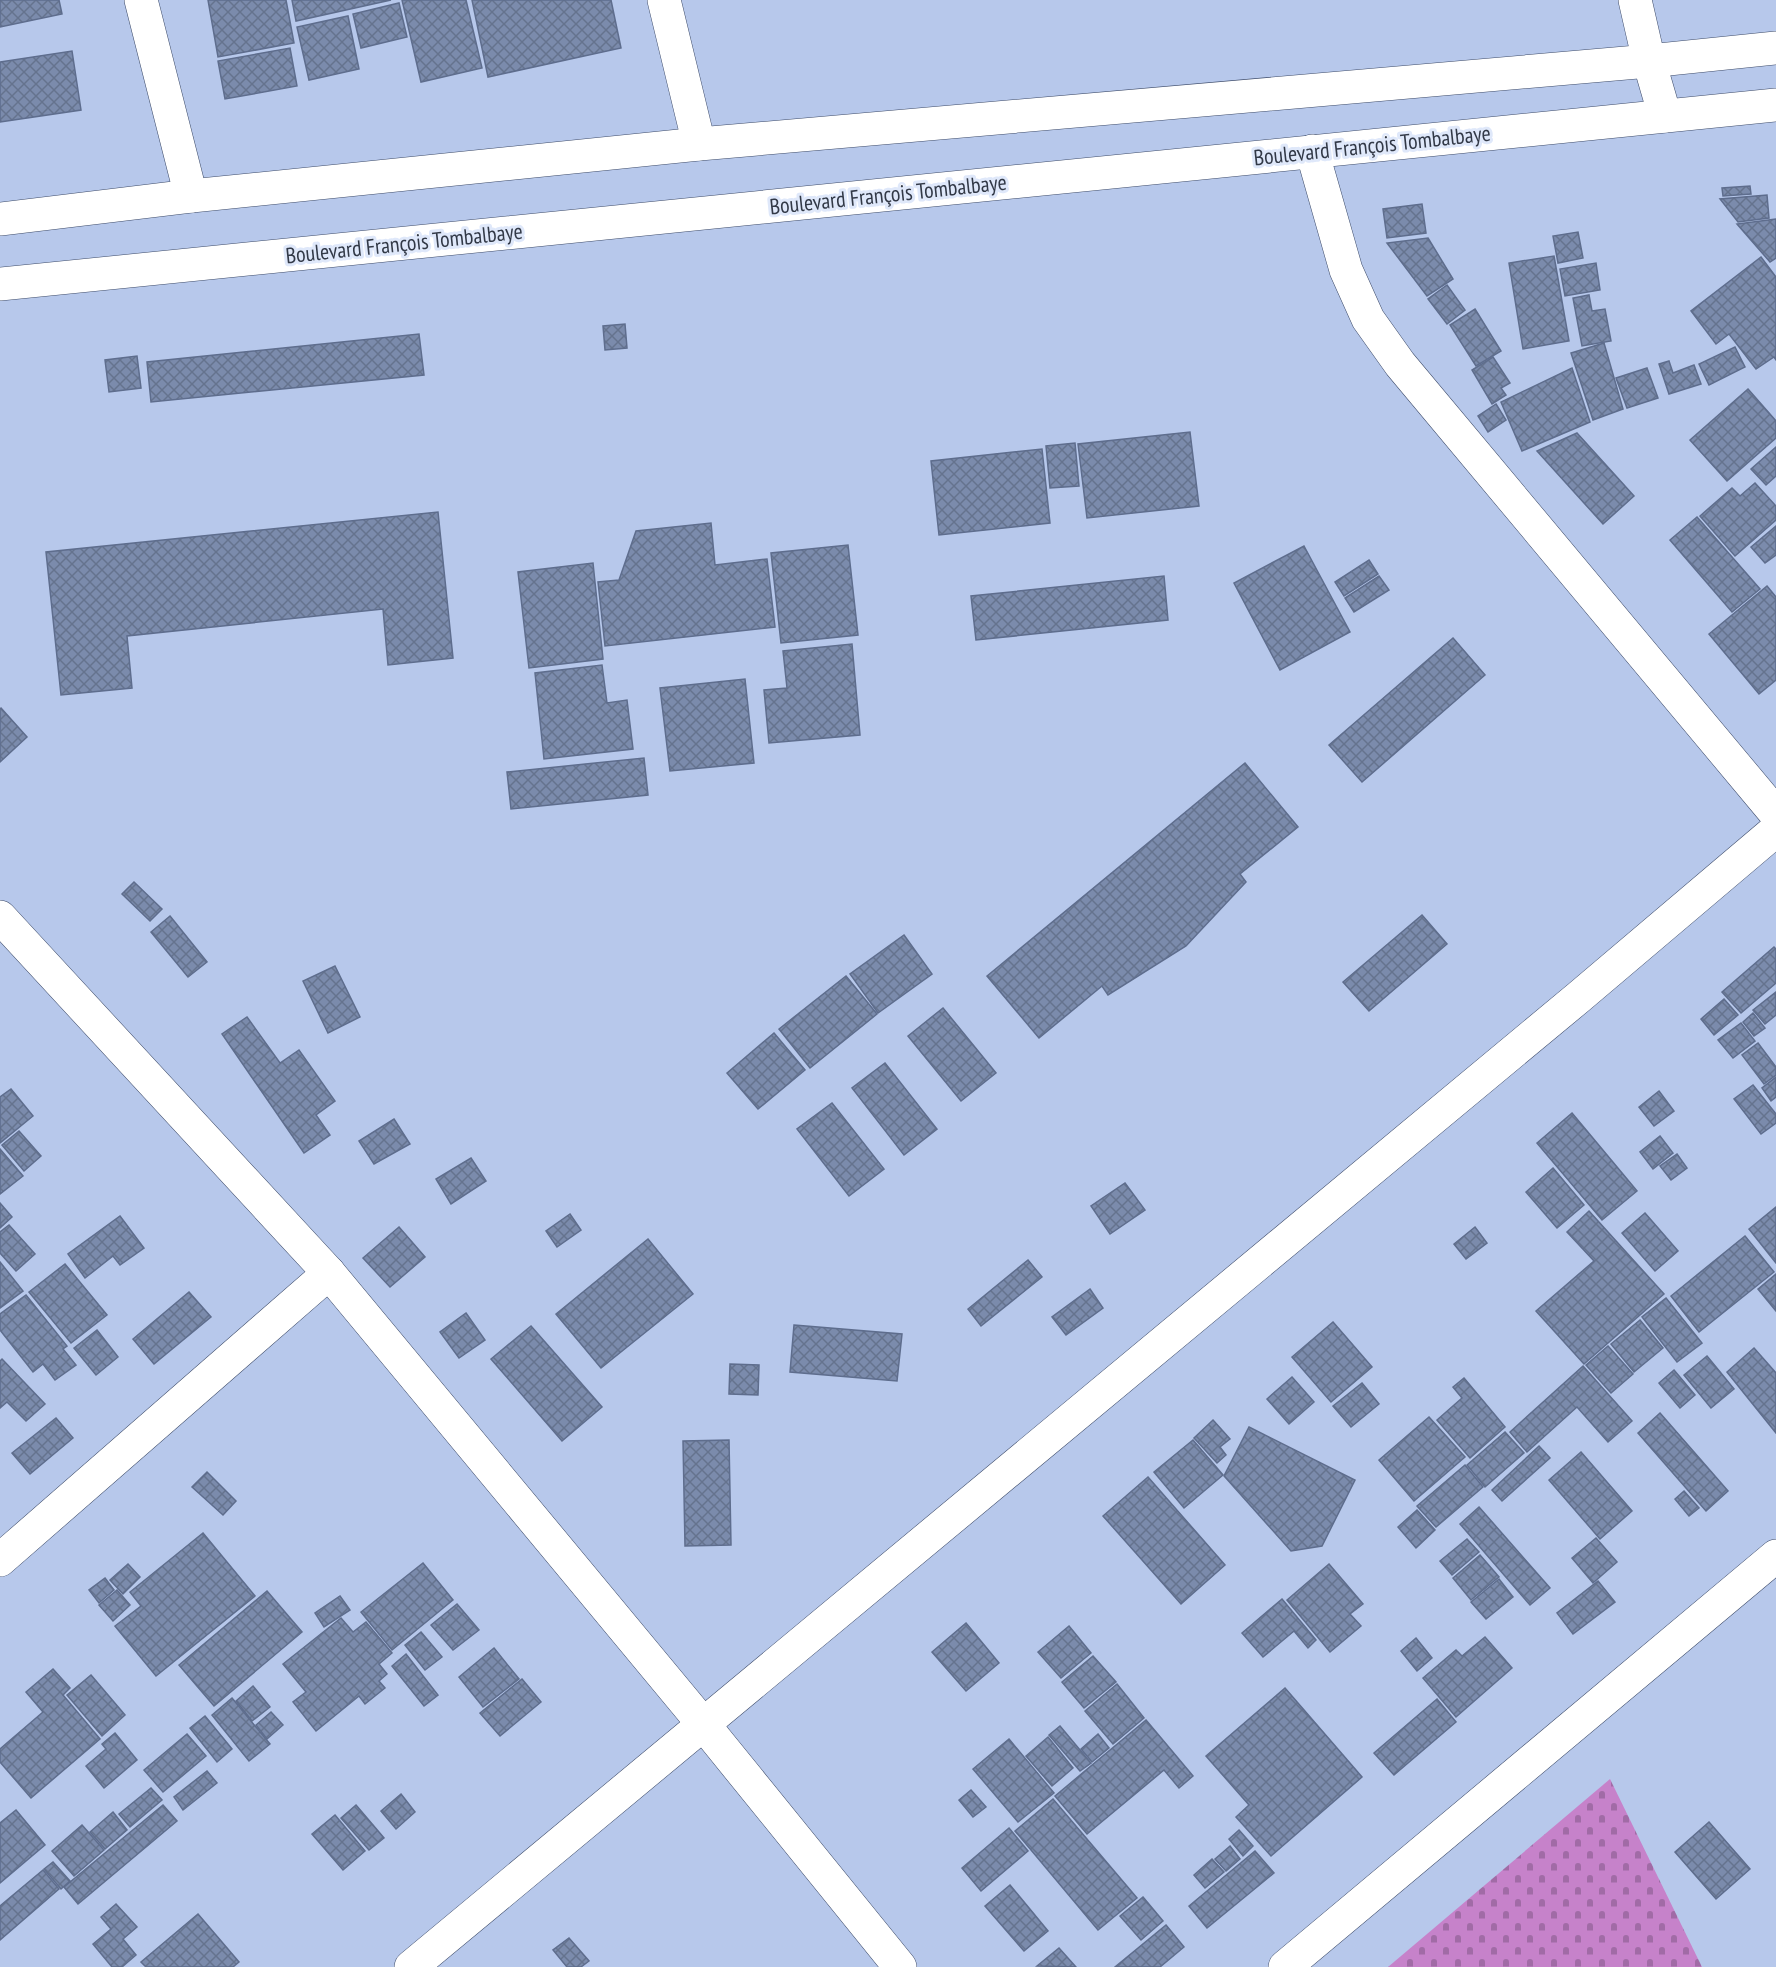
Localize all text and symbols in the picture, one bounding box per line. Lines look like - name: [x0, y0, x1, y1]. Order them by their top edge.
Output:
- street label: Boulevard François Tombalbaye: [1252, 119, 1492, 171]
- street label: Boulevard François Tombalbaye: [768, 168, 1008, 220]
- street label: Boulevard François Tombalbaye: [284, 217, 524, 269]

